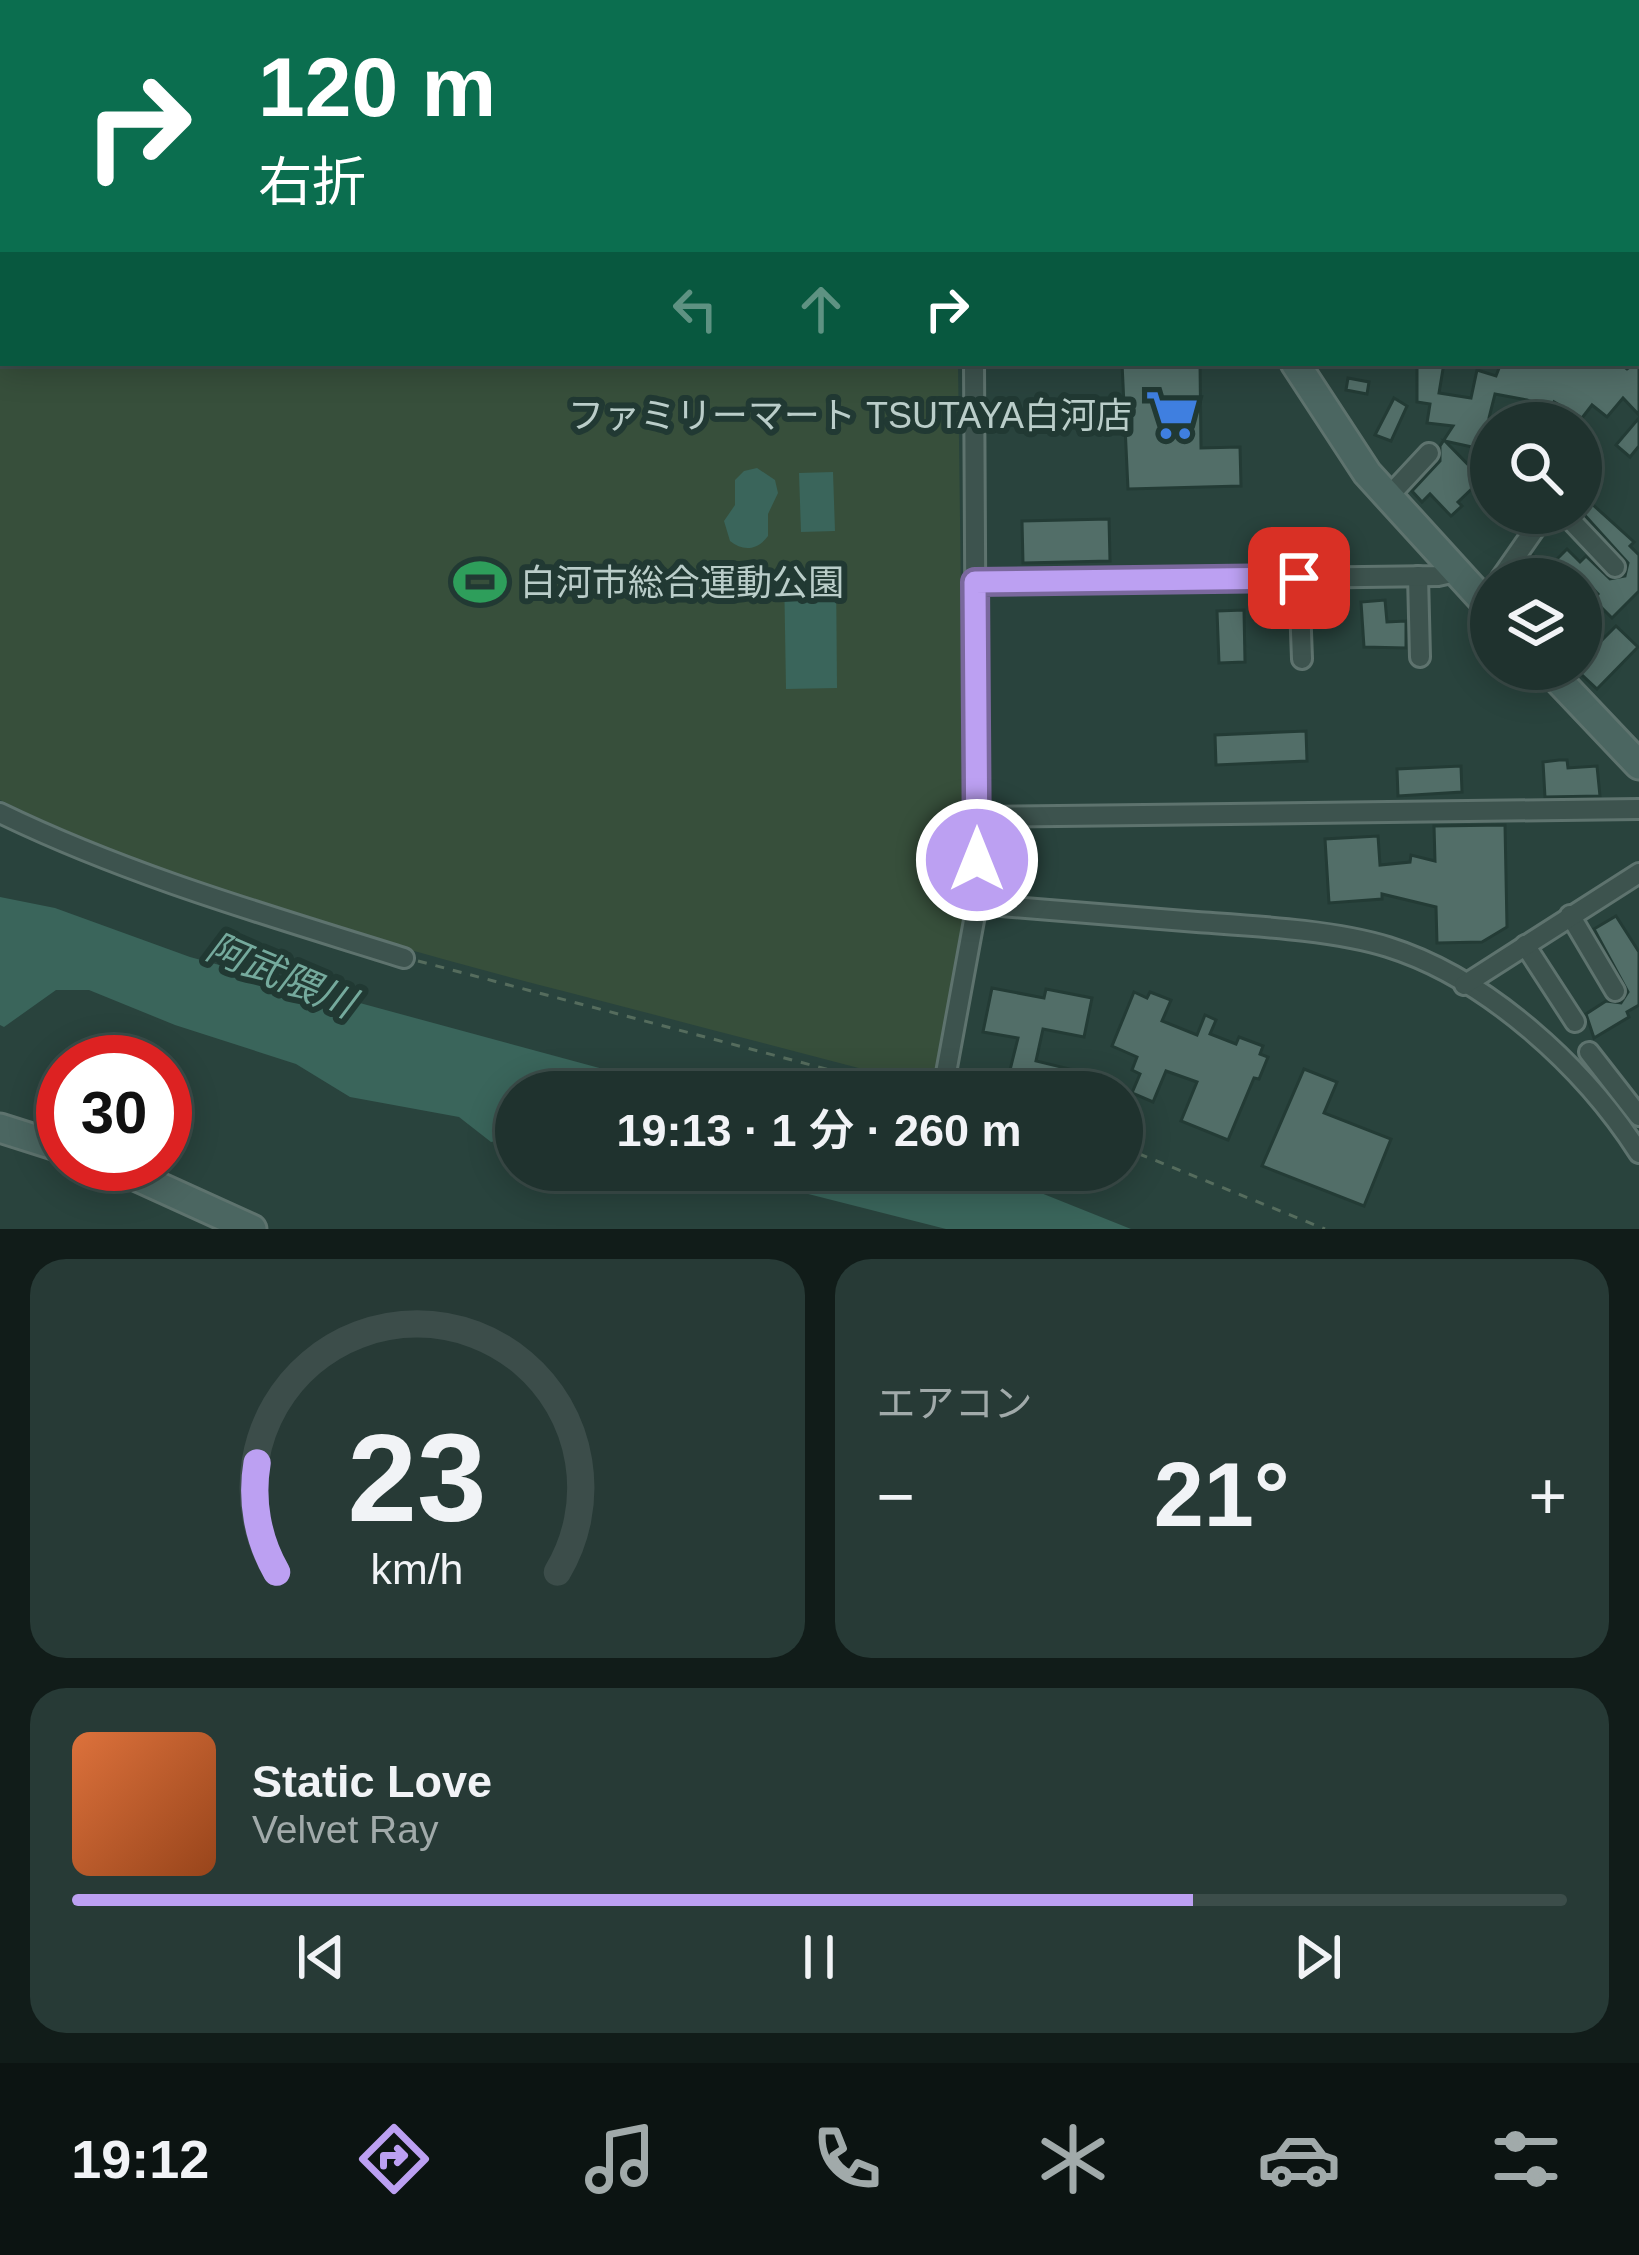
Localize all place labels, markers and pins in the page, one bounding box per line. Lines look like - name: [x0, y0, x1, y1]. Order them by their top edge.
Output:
- supermarket icon: ファミリーマート TSUTAYA白河店: [1143, 386, 1201, 444]
- place label: ファミリーマート TSUTAYA白河店: [568, 395, 1132, 436]
- pin: [1248, 527, 1350, 629]
- sports icon: 白河市総合運動公園: [451, 553, 509, 611]
- place label: 白河市総合運動公園: [520, 562, 844, 603]

